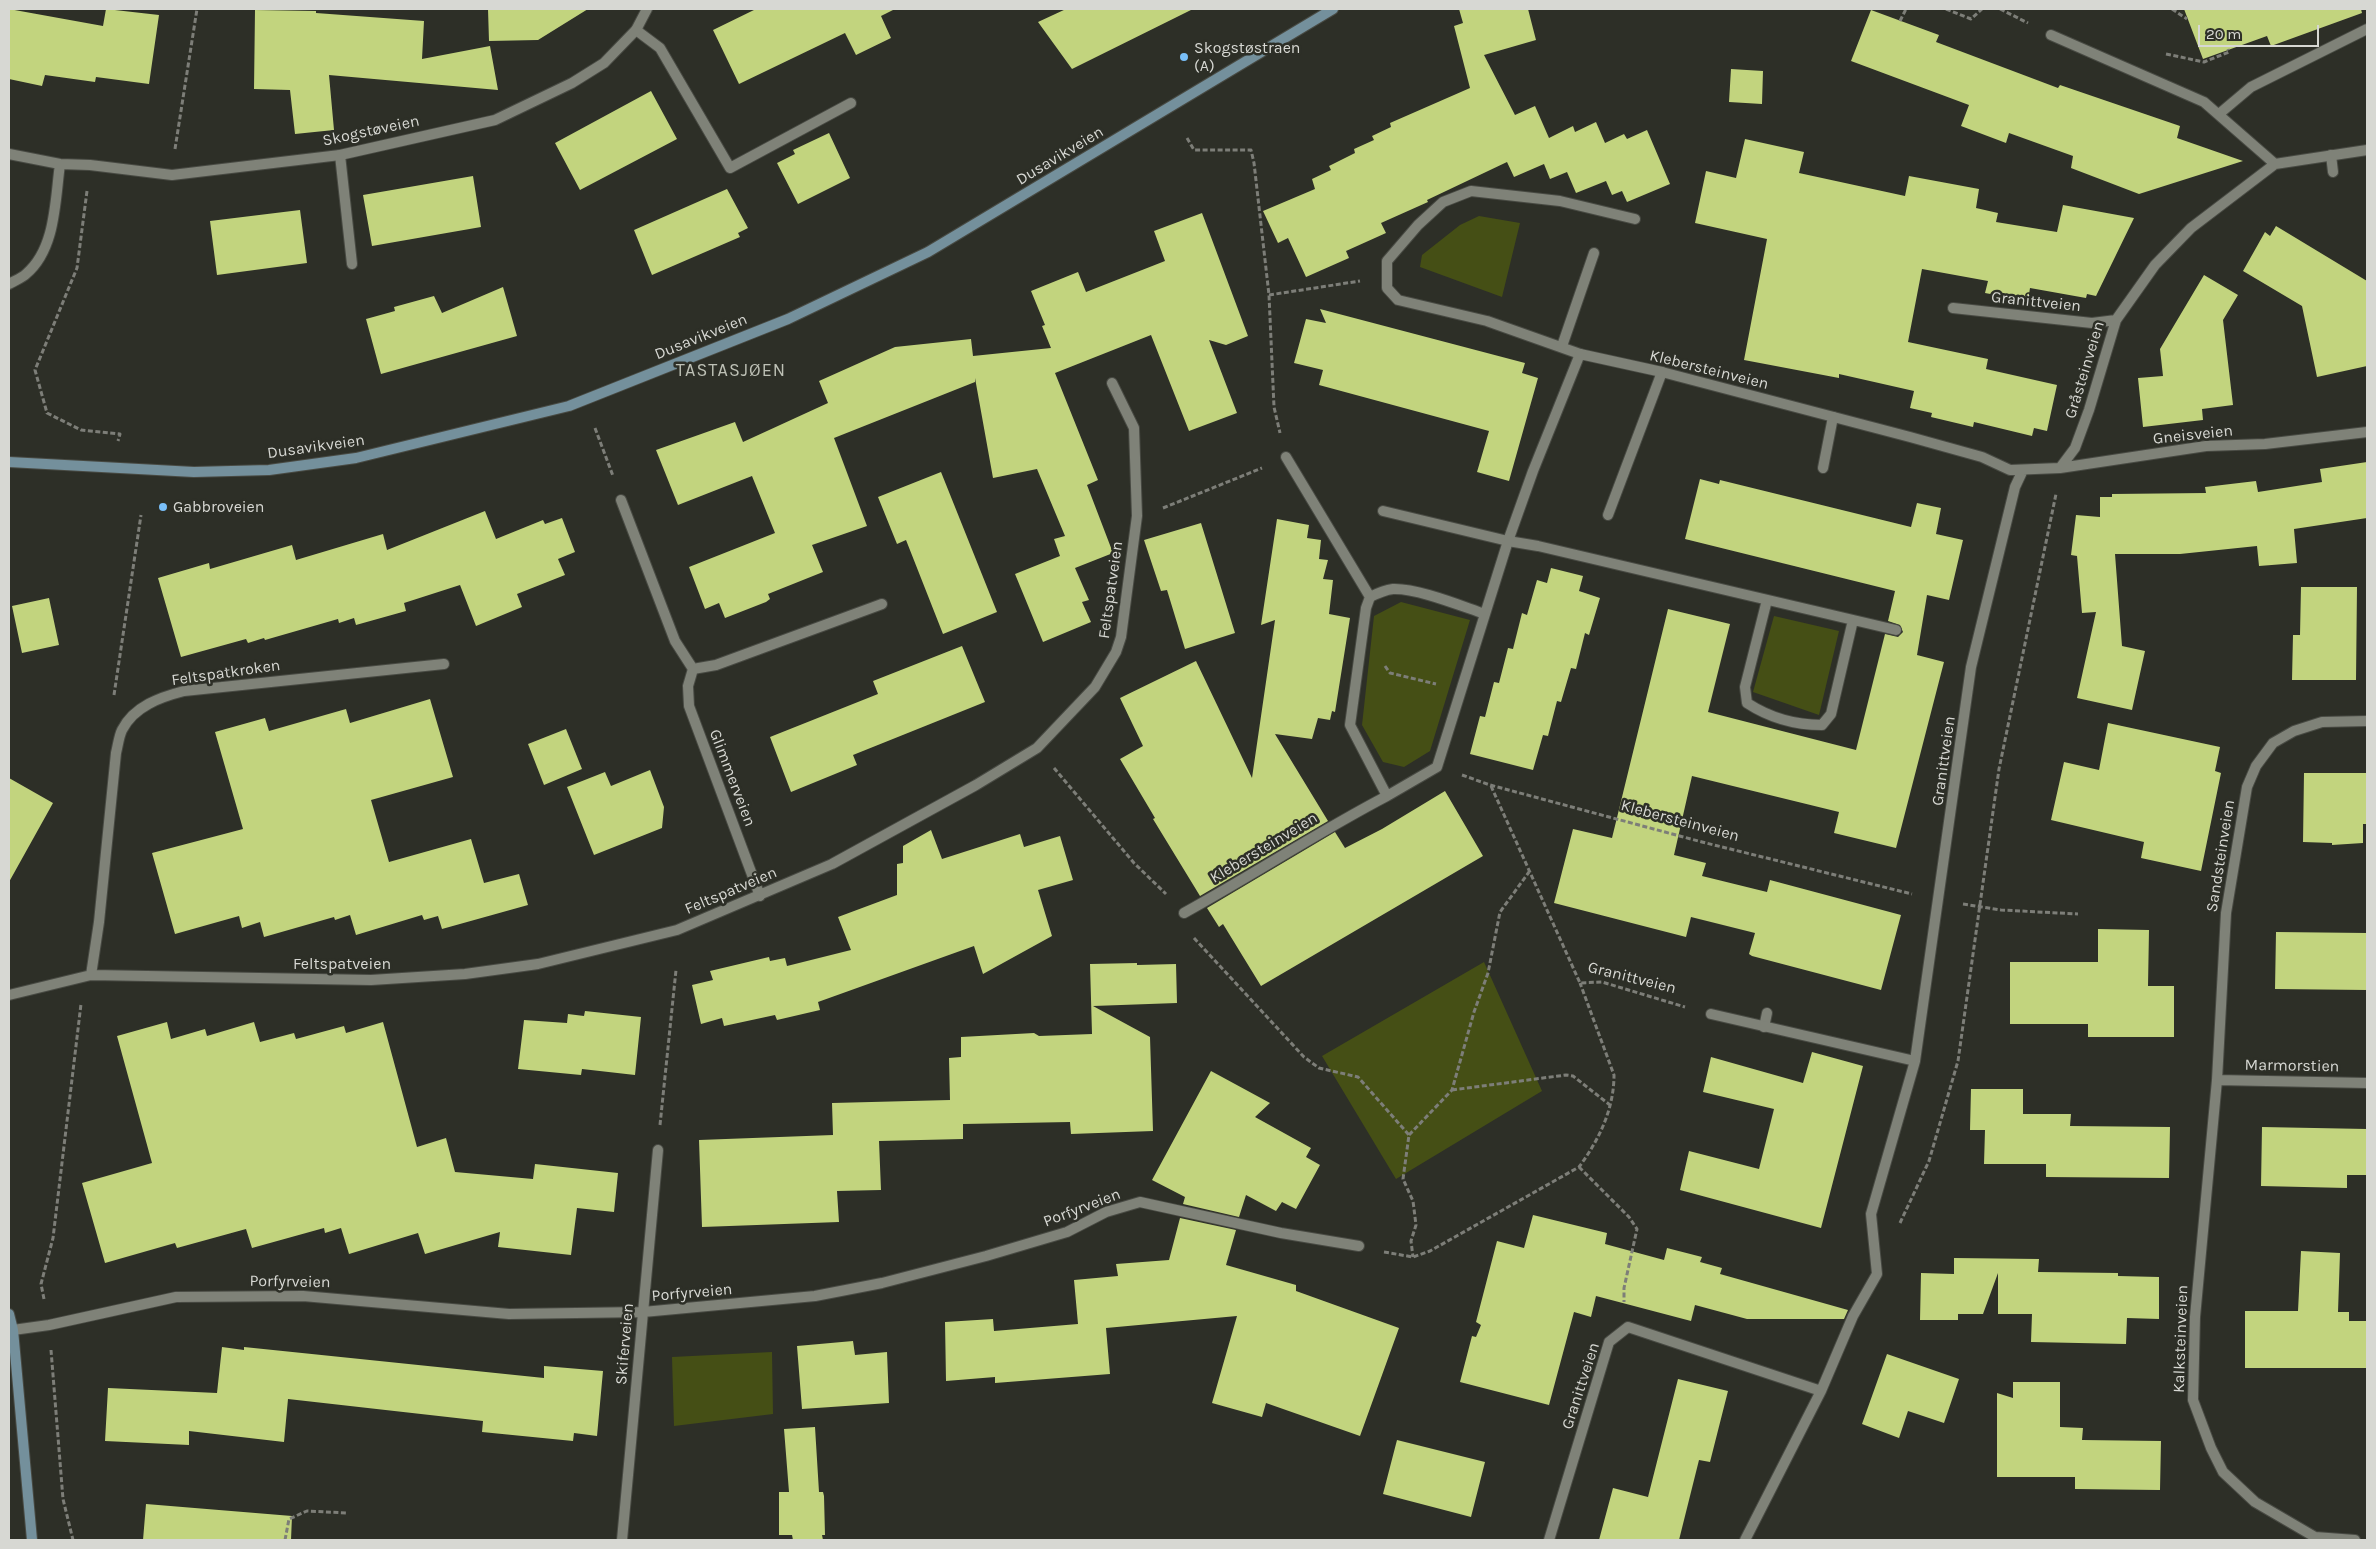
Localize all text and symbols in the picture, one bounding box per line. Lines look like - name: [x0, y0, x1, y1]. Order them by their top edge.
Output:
- scale bar: [2201, 15, 2322, 47]
- text: 20 m: [2206, 25, 2241, 43]
- place label: Skogstøstraen (A): [1194, 38, 1301, 76]
- marker: Skogstøstraen (A): [1178, 51, 1190, 63]
- street label: Skogstøveien: [321, 111, 421, 151]
- street label: Dusavikveien: [1013, 122, 1107, 190]
- street label: Granittveien: [1990, 288, 2082, 316]
- street label: Dusavikveien: [652, 310, 750, 364]
- street label: Gråsteinveien: [2061, 319, 2109, 421]
- street label: Klebersteinveien: [1648, 346, 1770, 394]
- district label: TASTASJØEN: [675, 360, 787, 382]
- street label: Gneisveien: [2152, 421, 2234, 449]
- street label: Dusavikveien: [266, 431, 366, 463]
- place label: Gabbroveien: [173, 497, 264, 517]
- marker: Gabbroveien: [157, 501, 169, 513]
- street label: Feltspatveien: [1095, 540, 1127, 640]
- street label: Feltspatkroken: [170, 656, 282, 690]
- street label: Granittveien: [1928, 715, 1960, 807]
- street label: Glimmerveien: [705, 727, 759, 829]
- street label: Klebersteinveien: [1619, 796, 1741, 846]
- street label: Sandsteinveien: [2203, 798, 2239, 914]
- street label: Klebersteinveien: [1207, 808, 1321, 888]
- street label: Feltspatveien: [682, 863, 780, 919]
- street label: Feltspatveien: [293, 954, 391, 974]
- street label: Granittveien: [1586, 958, 1678, 998]
- street label: Marmorstien: [2244, 1056, 2340, 1076]
- street label: Porfyrveien: [1041, 1185, 1123, 1231]
- street label: Porfyrveien: [249, 1272, 331, 1292]
- street label: Porfyrveien: [651, 1280, 733, 1306]
- street label: Kalksteinveien: [2170, 1285, 2192, 1393]
- street label: Skiferveien: [612, 1302, 638, 1386]
- street label: Granittveien: [1558, 1340, 1604, 1432]

